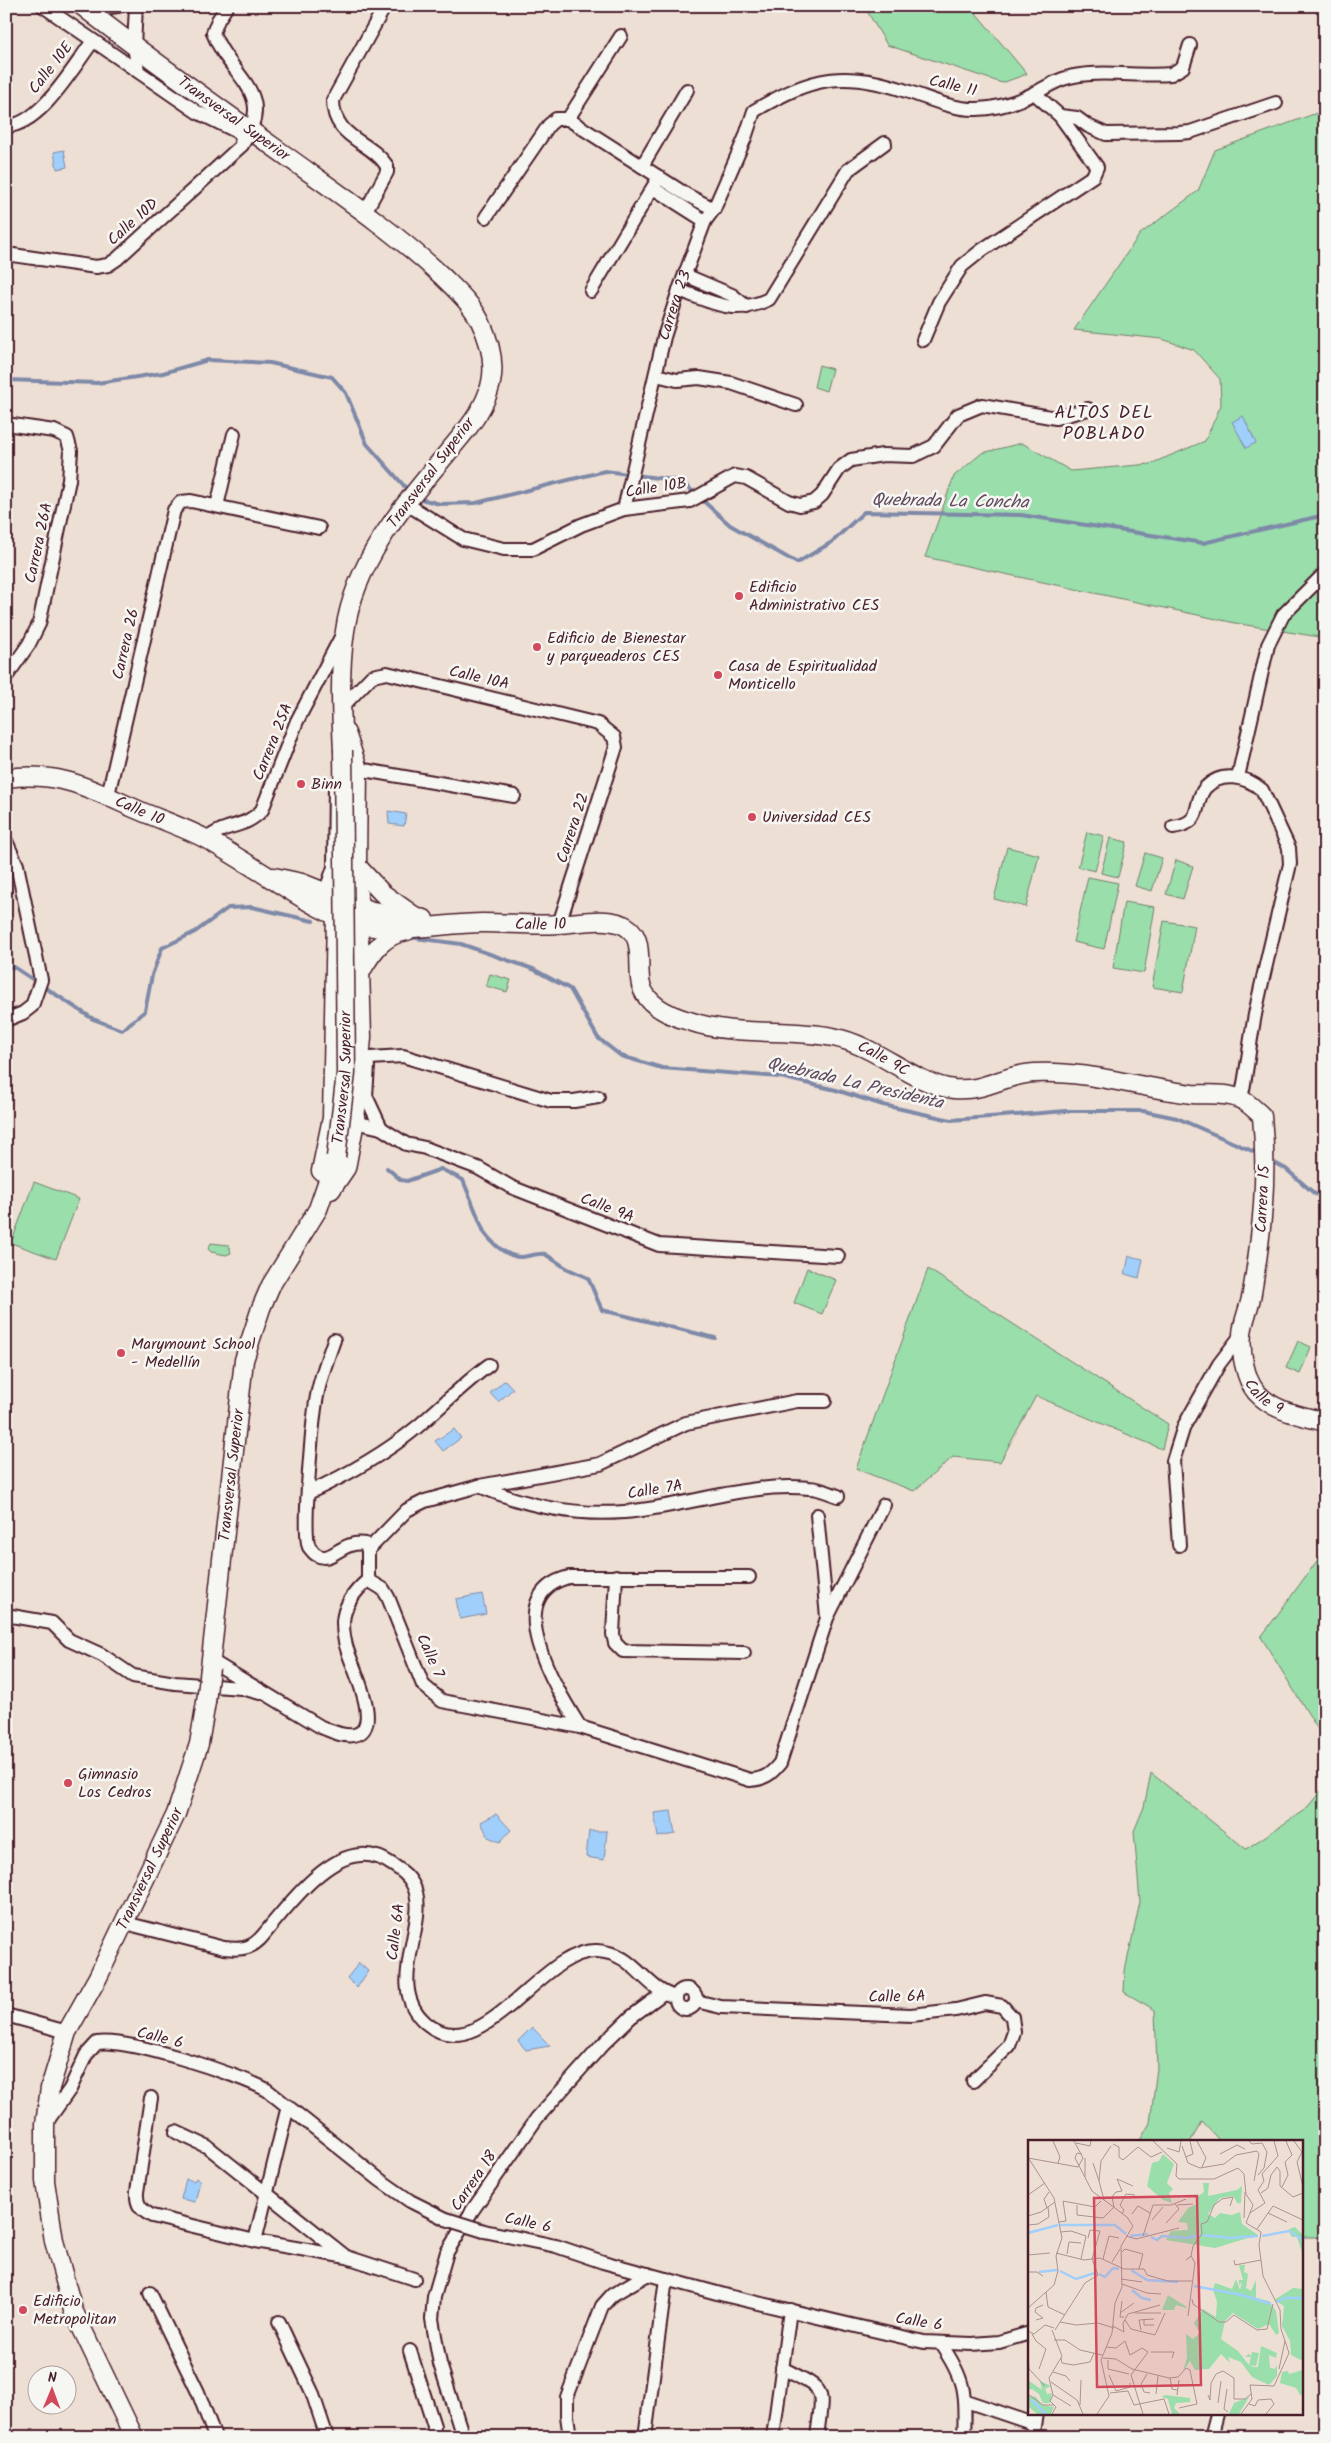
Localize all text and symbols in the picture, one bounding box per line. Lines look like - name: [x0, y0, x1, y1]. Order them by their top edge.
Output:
- street label: Calle 10E: [22, 36, 80, 100]
- street label: Calle 11: [927, 68, 979, 104]
- street label: Transversal Superior: [172, 69, 297, 168]
- street label: Calle 10D: [102, 192, 164, 252]
- street label: Carrera 23: [651, 267, 698, 344]
- district label: ALTOS DEL POBLADO: [1054, 399, 1154, 449]
- street label: Transversal Superior: [381, 411, 482, 534]
- street label: Calle 10B: [624, 471, 688, 505]
- water label: Quebrada La Concha: [871, 486, 1030, 518]
- street label: Carrera 26A: [18, 500, 60, 586]
- place label: Edificio Administrativo CES: [749, 575, 880, 618]
- marker: Edificio Administrativo CES: [733, 590, 745, 602]
- street label: Carrera 26: [106, 606, 146, 682]
- place label: Edificio de Bienestar y parqueaderos CES: [546, 626, 687, 669]
- marker: Edificio de Bienestar y parqueaderos CES: [531, 641, 543, 653]
- place label: Casa de Espiritualidad Monticello: [728, 654, 878, 697]
- street label: Calle 10A: [446, 659, 512, 697]
- marker: Casa de Espiritualidad Monticello: [712, 669, 724, 681]
- street label: Carrera 25A: [246, 699, 300, 785]
- place label: Binn: [311, 772, 342, 797]
- marker: Binn: [295, 778, 307, 790]
- street label: Calle 10: [111, 789, 168, 832]
- street label: Carrera 22: [550, 790, 596, 866]
- place label: Universidad CES: [762, 805, 872, 830]
- marker: Universidad CES: [746, 811, 758, 823]
- street label: Calle 10: [514, 911, 567, 937]
- street label: Transversal Superior: [325, 1009, 359, 1145]
- street label: Calle 9C: [853, 1034, 914, 1083]
- water label: Quebrada La Presidenta: [764, 1050, 948, 1119]
- street label: Carrera 15: [1249, 1163, 1277, 1233]
- street label: Calle 9A: [576, 1186, 638, 1230]
- place label: Marymount School - Medellín: [131, 1332, 255, 1375]
- marker: Marymount School - Medellín: [115, 1347, 127, 1359]
- street label: Calle 9: [1238, 1374, 1288, 1421]
- street label: Transversal Superior: [212, 1406, 251, 1543]
- street label: Calle 7A: [626, 1473, 685, 1507]
- street label: Calle 7: [409, 1630, 451, 1683]
- place label: Gimnasio Los Cedros: [78, 1762, 152, 1805]
- marker: Gimnasio Los Cedros: [62, 1777, 74, 1789]
- street label: Transversal Superior: [110, 1803, 190, 1934]
- street label: Calle 6A: [380, 1902, 412, 1962]
- street label: Calle 6A: [868, 1984, 926, 2010]
- street label: Calle 6: [134, 2020, 186, 2056]
- inset map: [1028, 2140, 1304, 2416]
- street label: Carrera 18: [444, 2145, 504, 2216]
- street label: Calle 6: [502, 2206, 554, 2240]
- place label: Edificio Metropolitan: [33, 2289, 116, 2332]
- marker: Edificio Metropolitan: [17, 2304, 29, 2316]
- street label: Calle 6: [894, 2306, 944, 2338]
- north arrow: [28, 2366, 78, 2416]
- text: N: [48, 2367, 57, 2389]

